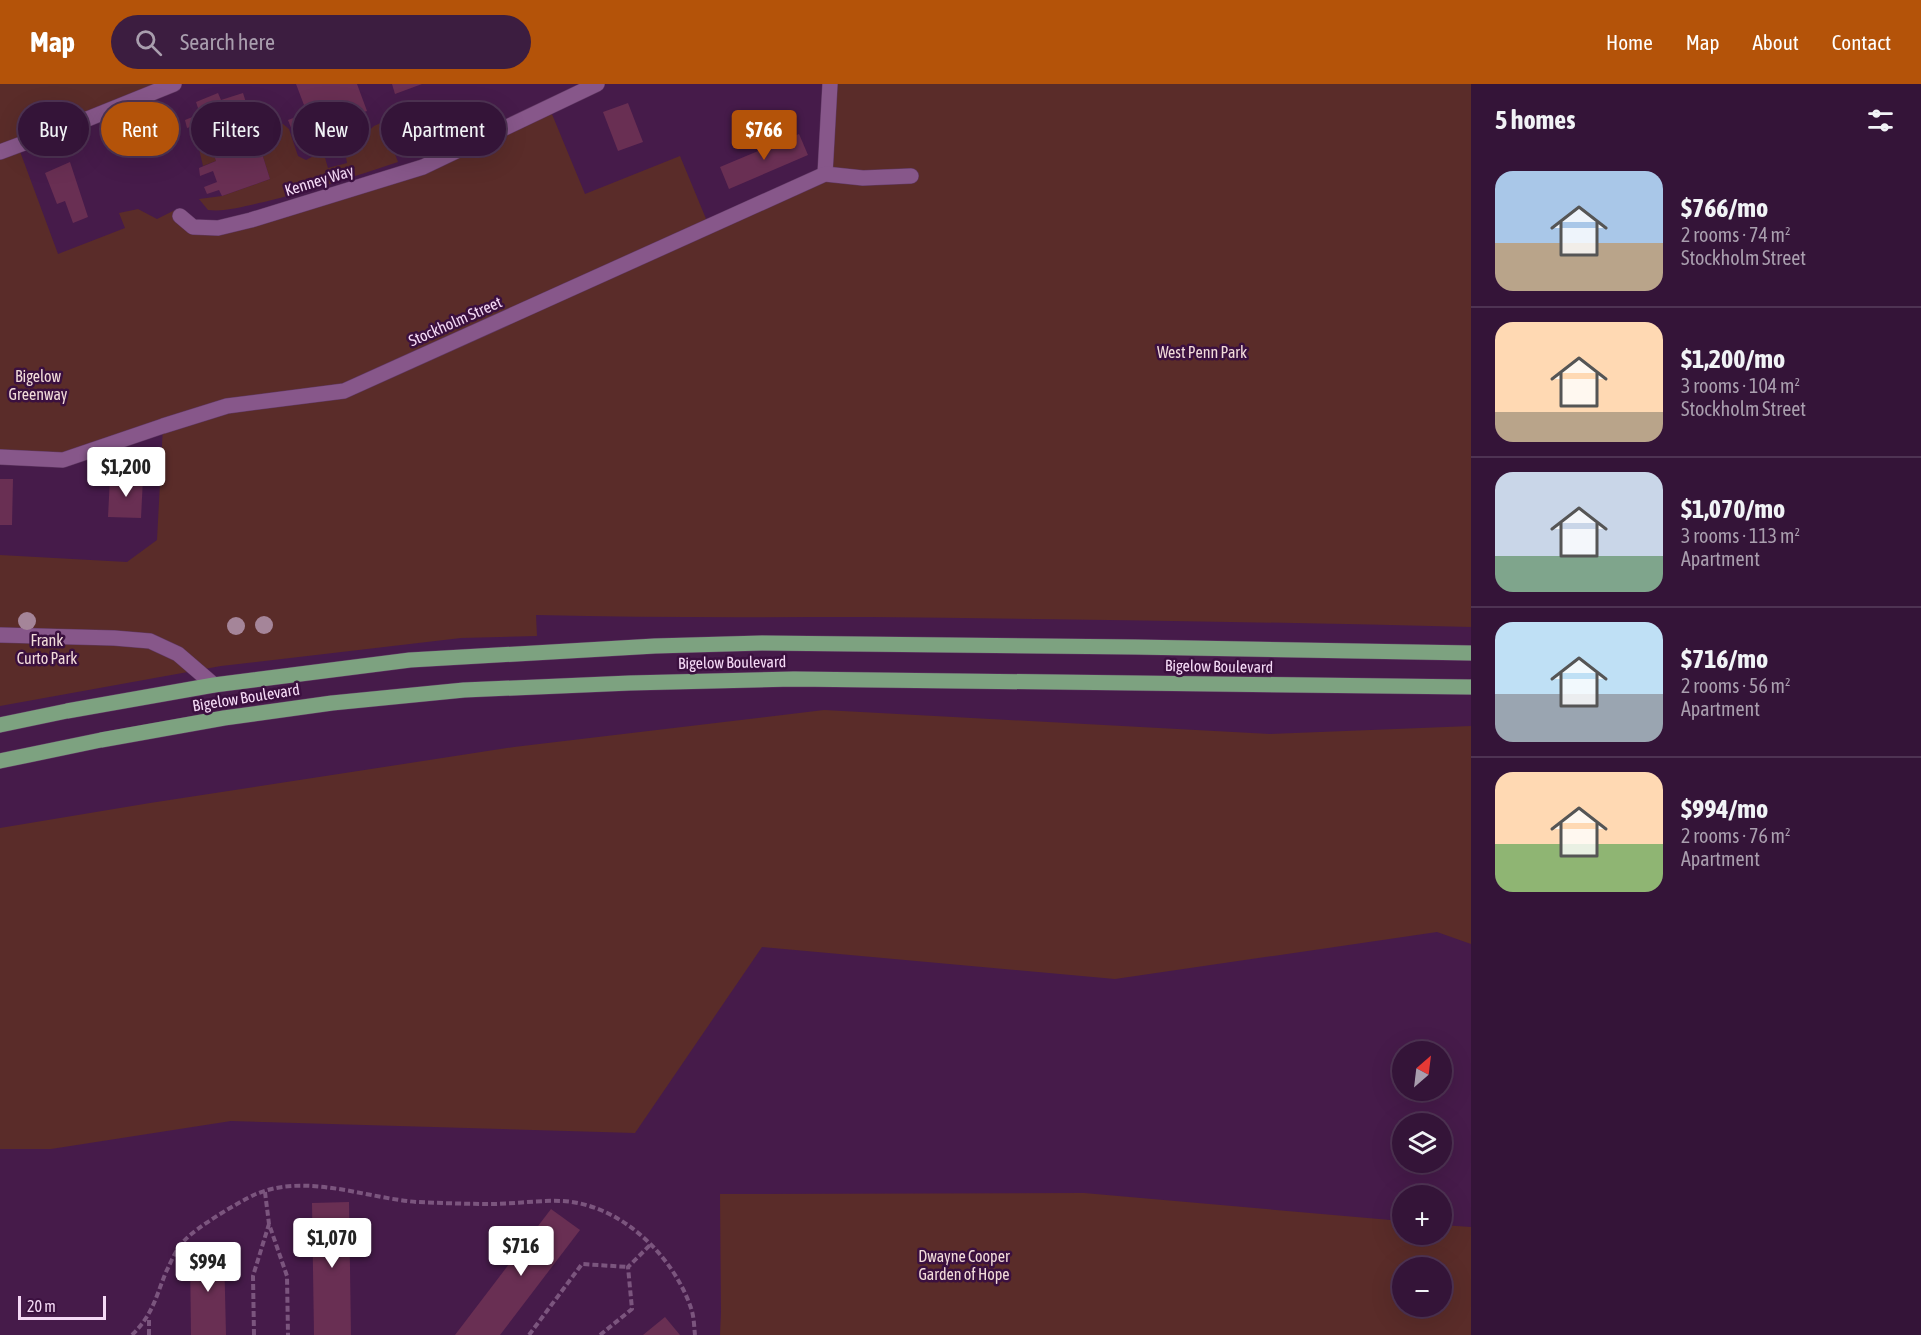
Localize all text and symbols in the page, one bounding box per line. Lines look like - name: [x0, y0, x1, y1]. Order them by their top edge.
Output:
- search box: [111, 15, 531, 69]
- text: Map: [30, 26, 75, 58]
- icon: search: [132, 26, 165, 59]
- text: Search here: [180, 29, 275, 55]
- text: Home: [1606, 30, 1653, 54]
- text: Map: [1686, 30, 1720, 54]
- text: About: [1753, 30, 1799, 54]
- text: Contact: [1832, 30, 1891, 54]
- chip: Buy: [18, 102, 89, 156]
- chip: Rent: [101, 102, 179, 156]
- chip: Filters: [191, 102, 281, 156]
- chip: New: [293, 102, 369, 156]
- chip: Apartment: [381, 102, 506, 156]
- icon: filters: [1864, 104, 1897, 137]
- text: 5 homes: [1495, 105, 1575, 135]
- pin: $766: [728, 110, 800, 161]
- text: $766: [746, 118, 782, 141]
- street label: Kenney Way: [282, 161, 356, 200]
- text: $766/mo: [1681, 193, 1768, 223]
- icon: home: [1543, 195, 1615, 267]
- text: 2 rooms · 74 m²: [1681, 223, 1791, 246]
- text: Stockholm Street: [1681, 246, 1806, 269]
- street label: Stockholm Street: [406, 292, 505, 350]
- park label: West Penn Park: [1157, 343, 1247, 361]
- text: $1,200/mo: [1681, 344, 1785, 374]
- icon: home: [1543, 346, 1615, 418]
- park label: Bigelow Greenway: [9, 367, 68, 404]
- text: 3 rooms · 104 m²: [1681, 374, 1800, 397]
- text: Stockholm Street: [1681, 397, 1806, 420]
- pin: $1,200: [77, 447, 175, 498]
- text: $1,200: [101, 455, 151, 478]
- text: $1,070/mo: [1681, 494, 1785, 524]
- icon: home: [1543, 496, 1615, 568]
- text: 3 rooms · 113 m²: [1681, 524, 1800, 547]
- text: Apartment: [1681, 547, 1760, 570]
- park label: Frank Curto Park: [17, 631, 77, 667]
- text: $716/mo: [1681, 644, 1768, 674]
- icon: home: [1543, 646, 1615, 718]
- street label: Bigelow Boulevard: [678, 652, 786, 673]
- street label: Bigelow Boulevard: [1165, 656, 1273, 677]
- text: 2 rooms · 56 m²: [1681, 674, 1791, 697]
- street label: Bigelow Boulevard: [191, 680, 301, 715]
- text: Apartment: [1681, 697, 1760, 720]
- text: $994/mo: [1681, 794, 1768, 824]
- icon: home: [1543, 796, 1615, 868]
- text: 2 rooms · 76 m²: [1681, 824, 1791, 847]
- text: Apartment: [1681, 847, 1760, 870]
- north arrow: [1392, 1041, 1452, 1101]
- map controls: [1392, 1041, 1452, 1317]
- button: layers: [1392, 1113, 1452, 1173]
- button: +: [1392, 1185, 1452, 1245]
- pin: $1,070: [283, 1218, 381, 1269]
- text: $1,070: [307, 1226, 357, 1249]
- pin: $716: [485, 1226, 557, 1277]
- text: $716: [503, 1234, 539, 1257]
- pin: $994: [172, 1242, 244, 1293]
- park label: Dwayne Cooper Garden of Hope: [918, 1247, 1010, 1284]
- text: $994: [190, 1250, 226, 1273]
- button: −: [1392, 1257, 1452, 1317]
- scale bar: [18, 1293, 106, 1320]
- text: 20 m: [27, 1297, 56, 1315]

